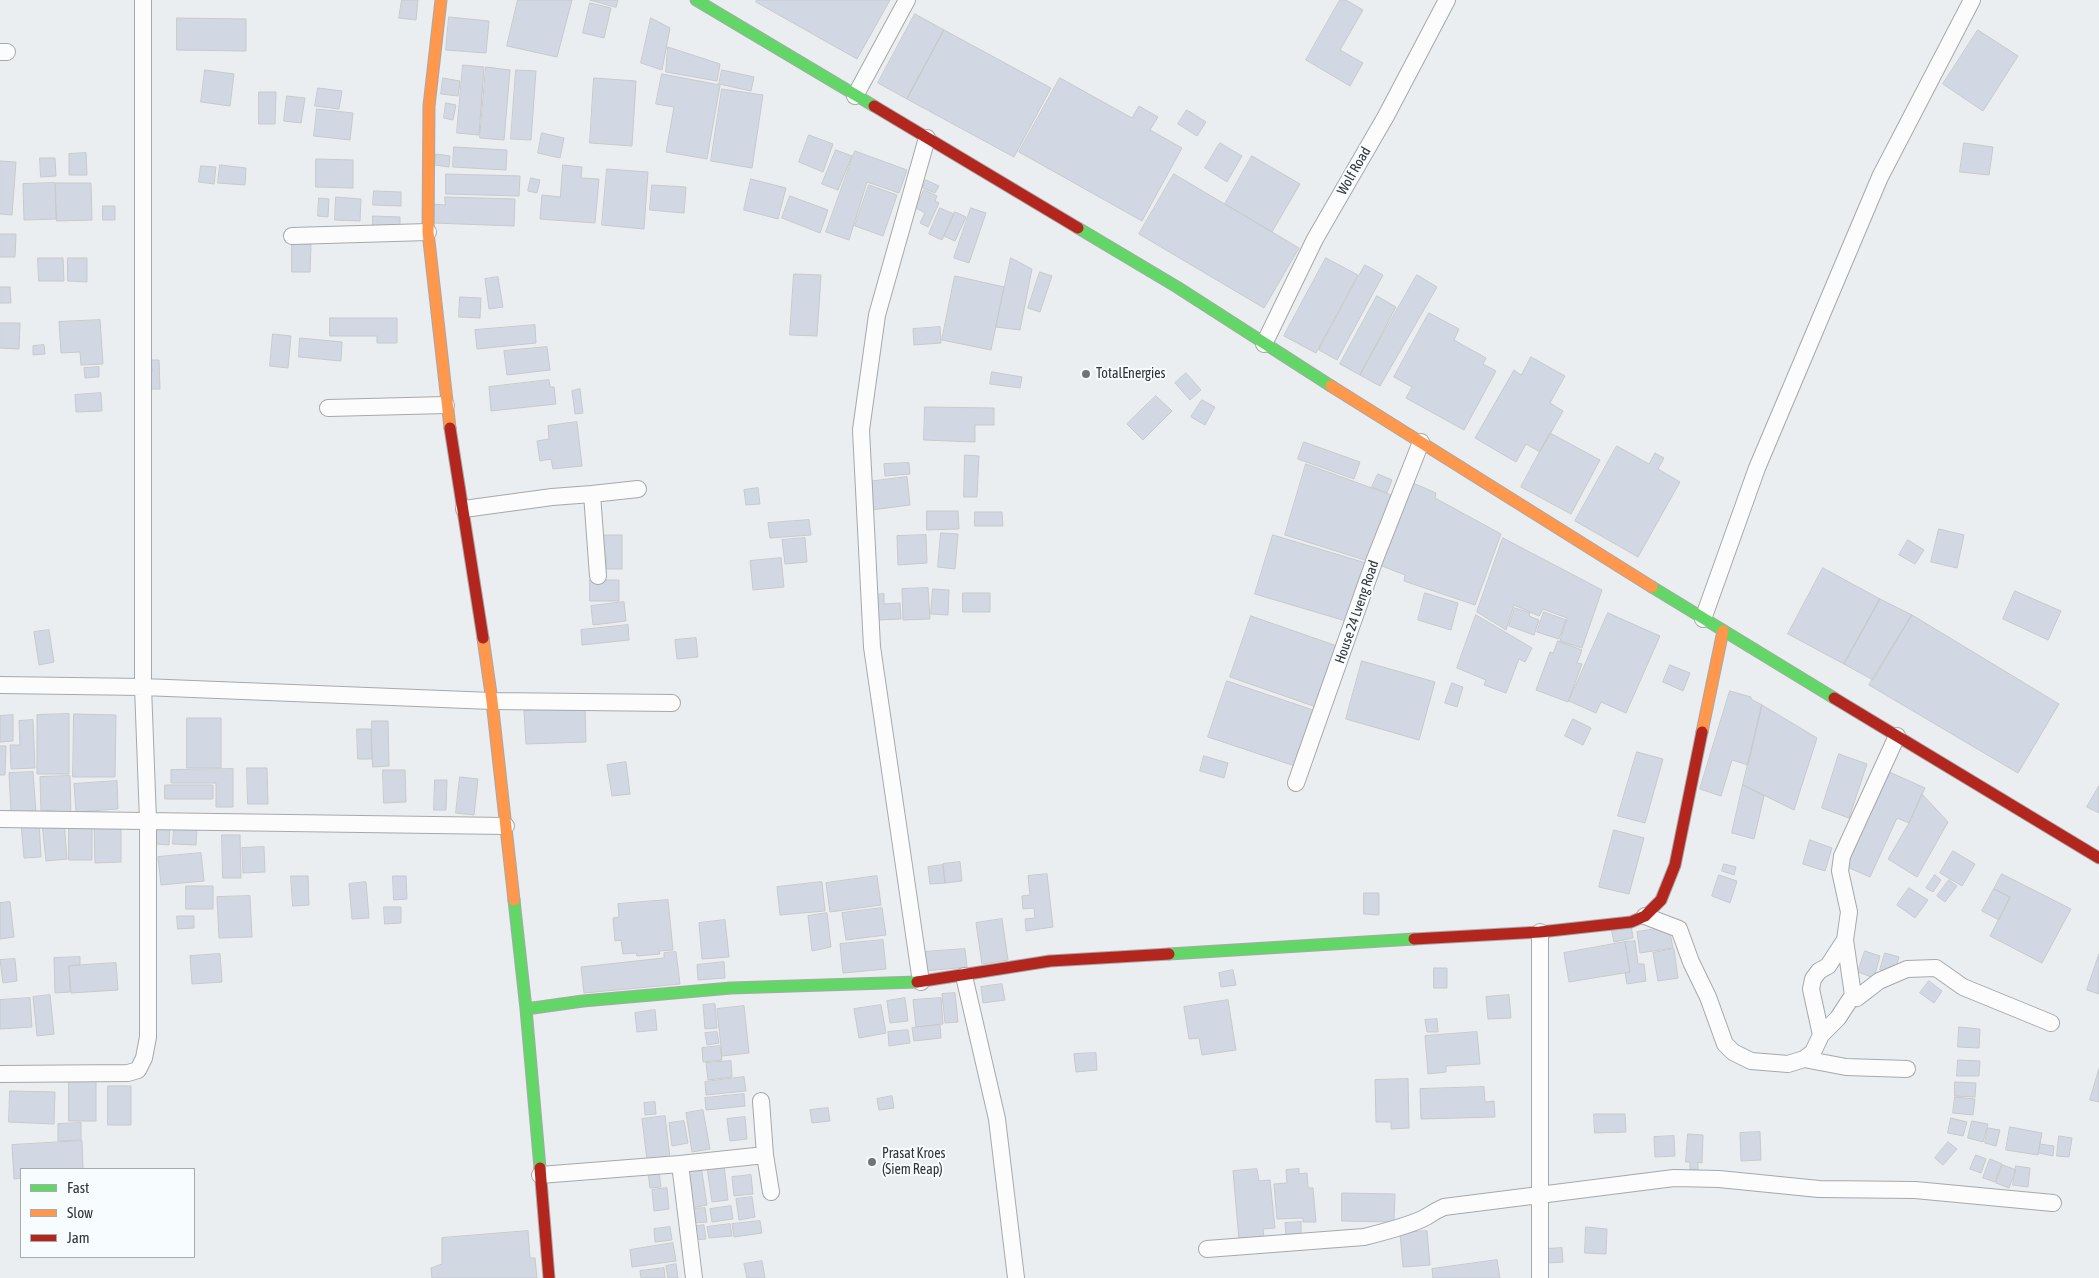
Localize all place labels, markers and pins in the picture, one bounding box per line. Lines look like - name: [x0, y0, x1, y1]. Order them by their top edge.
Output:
- place label: TotalEnergies: [1096, 366, 1165, 382]
- marker: TotalEnergies: [1080, 368, 1092, 380]
- place label: Prasat Kroes (Siem Reap): [882, 1146, 945, 1178]
- marker: Prasat Kroes (Siem Reap): [866, 1156, 878, 1168]

